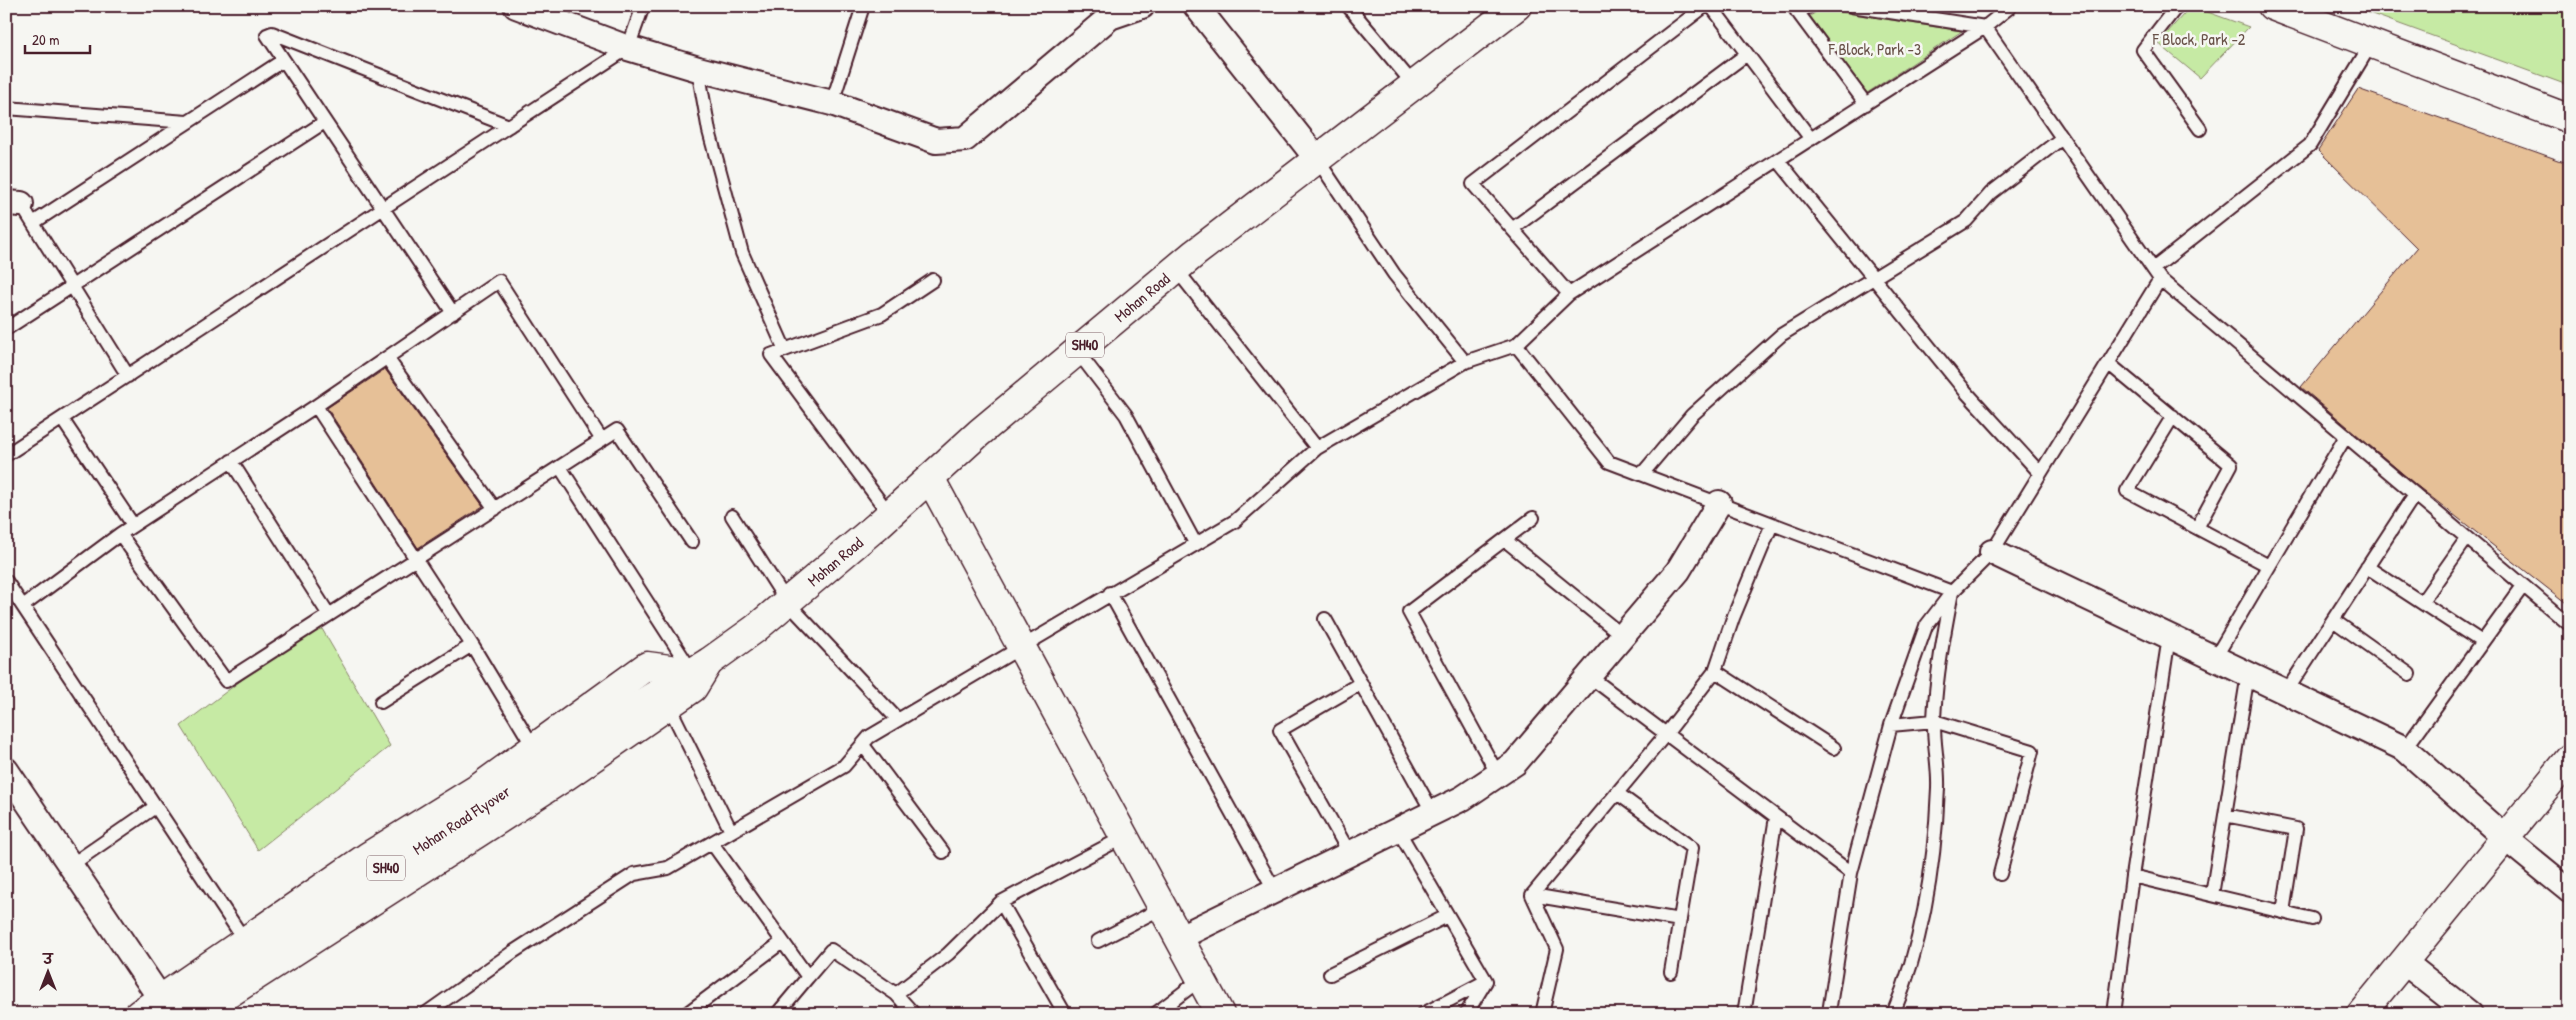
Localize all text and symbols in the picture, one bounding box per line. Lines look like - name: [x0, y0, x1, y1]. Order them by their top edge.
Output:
- scale bar: [25, 22, 90, 54]
- park label: F Block, Park -2: [2152, 28, 2246, 50]
- text: 20 m: [32, 29, 59, 50]
- park label: F Block, Park -3: [1828, 38, 1921, 60]
- street label: Mohan Road: [1109, 268, 1174, 327]
- road number: SH40: [1066, 332, 1104, 358]
- street label: Mohan Road: [803, 532, 867, 591]
- street label: Mohan Road Flyover: [408, 780, 514, 860]
- road number: SH40: [367, 856, 405, 880]
- north arrow: [22, 948, 72, 998]
- text: उ: [41, 949, 54, 968]

